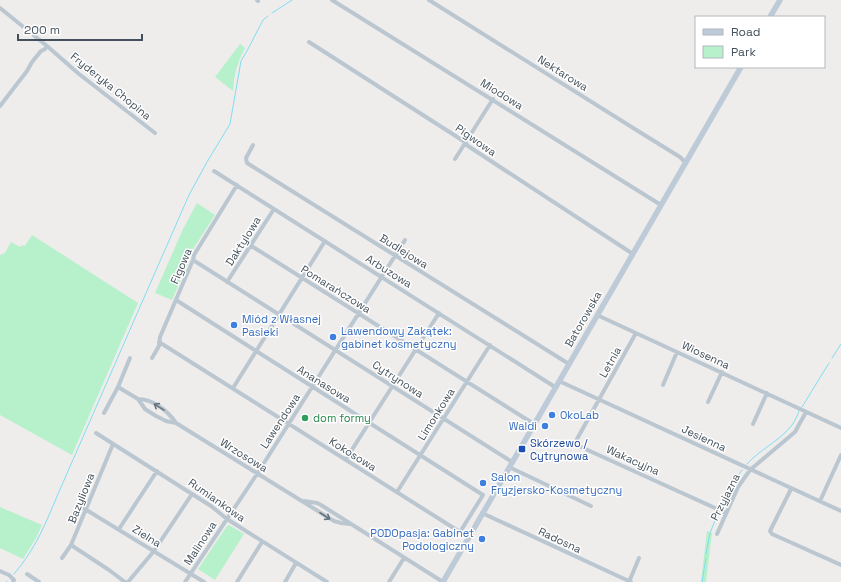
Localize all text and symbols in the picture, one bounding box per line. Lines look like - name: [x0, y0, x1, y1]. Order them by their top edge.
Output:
- scale bar: [18, 16, 142, 42]
- legend: [695, 16, 825, 68]
- text: 200 m: [24, 22, 60, 38]
- text: Road: [731, 24, 760, 40]
- text: Park: [731, 44, 756, 60]
- street label: Fryderyka Chopina: [68, 49, 155, 123]
- street label: Nektarowa: [535, 52, 591, 94]
- street label: Miodowa: [478, 75, 527, 113]
- street label: Pigwowa: [453, 121, 500, 160]
- street label: Daktylowa: [222, 213, 264, 268]
- street label: Budlejowa: [377, 231, 431, 272]
- street label: Figowa: [167, 245, 195, 286]
- street label: Arbuzowa: [363, 251, 415, 291]
- street label: Pomarańczowa: [299, 262, 374, 316]
- street label: Batorowska: [561, 288, 605, 349]
- place label: Miód z Własnej Pasieki: [242, 312, 321, 339]
- marker: Miód z Własnej Pasieki: [229, 320, 239, 330]
- place label: Lawendowy Zakątek: gabinet kosmetyczny: [341, 324, 456, 351]
- marker: Lawendowy Zakątek: gabinet kosmetyczny: [328, 332, 338, 342]
- street label: Wiosenna: [680, 338, 733, 372]
- street label: Letnia: [596, 344, 624, 380]
- street label: Cytrynowa: [370, 357, 427, 401]
- street label: Ananasowa: [295, 362, 354, 406]
- street label: Limonkowa: [414, 385, 458, 443]
- street label: Lawendowa: [257, 390, 303, 451]
- one-way arrow: [154, 403, 165, 411]
- place label: OkoLab: [560, 408, 599, 422]
- marker: OkoLab: [547, 410, 557, 420]
- place label: dom formy: [313, 411, 371, 425]
- marker: dom formy: [300, 413, 310, 423]
- place label: Waldi: [509, 419, 537, 433]
- marker: Waldi: [540, 421, 550, 431]
- street label: Jesienna: [679, 422, 729, 455]
- street label: Kokosowa: [327, 434, 380, 474]
- street label: Wrzosowa: [218, 435, 271, 475]
- place label: Skórzewo / Cytrynowa: [530, 436, 589, 463]
- street label: Wakacyjna: [604, 442, 662, 478]
- marker: Skórzewo / Cytrynowa: [517, 444, 527, 454]
- street label: Bazyliowa: [65, 470, 98, 525]
- place label: Salon Fryzjersko-Kosmetyczny: [491, 470, 622, 497]
- street label: Przyjazna: [707, 470, 743, 523]
- street label: Rumiankowa: [186, 475, 249, 525]
- marker: Salon Fryzjersko-Kosmetyczny: [478, 478, 488, 488]
- one-way arrow: [319, 512, 331, 520]
- street label: Malinowa: [181, 518, 220, 568]
- street label: Zielna: [130, 522, 165, 551]
- street label: Radosna: [536, 524, 584, 556]
- place label: PODOpasja: Gabinet Podologiczny: [370, 526, 474, 553]
- marker: PODOpasja: Gabinet Podologiczny: [477, 534, 487, 544]

